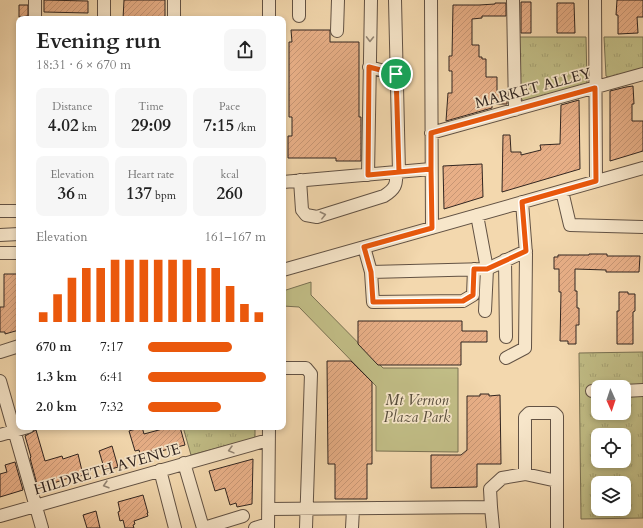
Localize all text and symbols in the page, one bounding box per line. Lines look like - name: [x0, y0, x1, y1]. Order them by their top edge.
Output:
- text: Evening run: [36, 26, 161, 56]
- button: share: [224, 29, 266, 71]
- one-way arrow: [366, 36, 374, 42]
- text: 18:31 · 6 × 670 m: [36, 56, 131, 74]
- pin: [379, 57, 413, 91]
- icon: arrive: [385, 63, 407, 85]
- street label: MARKET ALLEY: [473, 63, 594, 113]
- text: Distance: [52, 99, 92, 114]
- text: Time: [138, 99, 164, 114]
- text: Pace: [219, 99, 240, 114]
- text: 4.02: [48, 114, 79, 137]
- text: 29:09: [131, 114, 171, 137]
- text: 7:15: [203, 114, 234, 137]
- text: km: [79, 120, 97, 135]
- text: /km: [234, 120, 256, 135]
- text: Elevation: [50, 167, 94, 182]
- text: Heart rate: [128, 167, 174, 182]
- text: kcal: [220, 167, 239, 182]
- text: 36: [57, 182, 75, 205]
- text: 137: [126, 182, 152, 205]
- text: 260: [217, 182, 243, 205]
- text: m: [75, 188, 87, 203]
- text: bpm: [152, 188, 176, 203]
- one-way arrow: [319, 211, 326, 219]
- text: Elevation: [36, 228, 88, 246]
- text: 161–167 m: [204, 228, 266, 246]
- text: 670 m: [36, 338, 71, 356]
- text: 7:17: [100, 338, 123, 356]
- text: 1.3 km: [36, 368, 77, 386]
- text: 6:41: [100, 368, 123, 386]
- north arrow: [591, 380, 631, 420]
- map controls: [591, 380, 631, 516]
- park label: Mt Vernon Plaza Park: [384, 390, 451, 427]
- text: 2.0 km: [36, 398, 77, 416]
- text: 7:32: [100, 398, 123, 416]
- button: locate: [591, 428, 631, 468]
- street label: HILDRETH AVENUE: [31, 439, 183, 499]
- one-way arrow: [228, 445, 235, 454]
- button: layers: [591, 476, 631, 516]
- one-way arrow: [103, 481, 109, 489]

